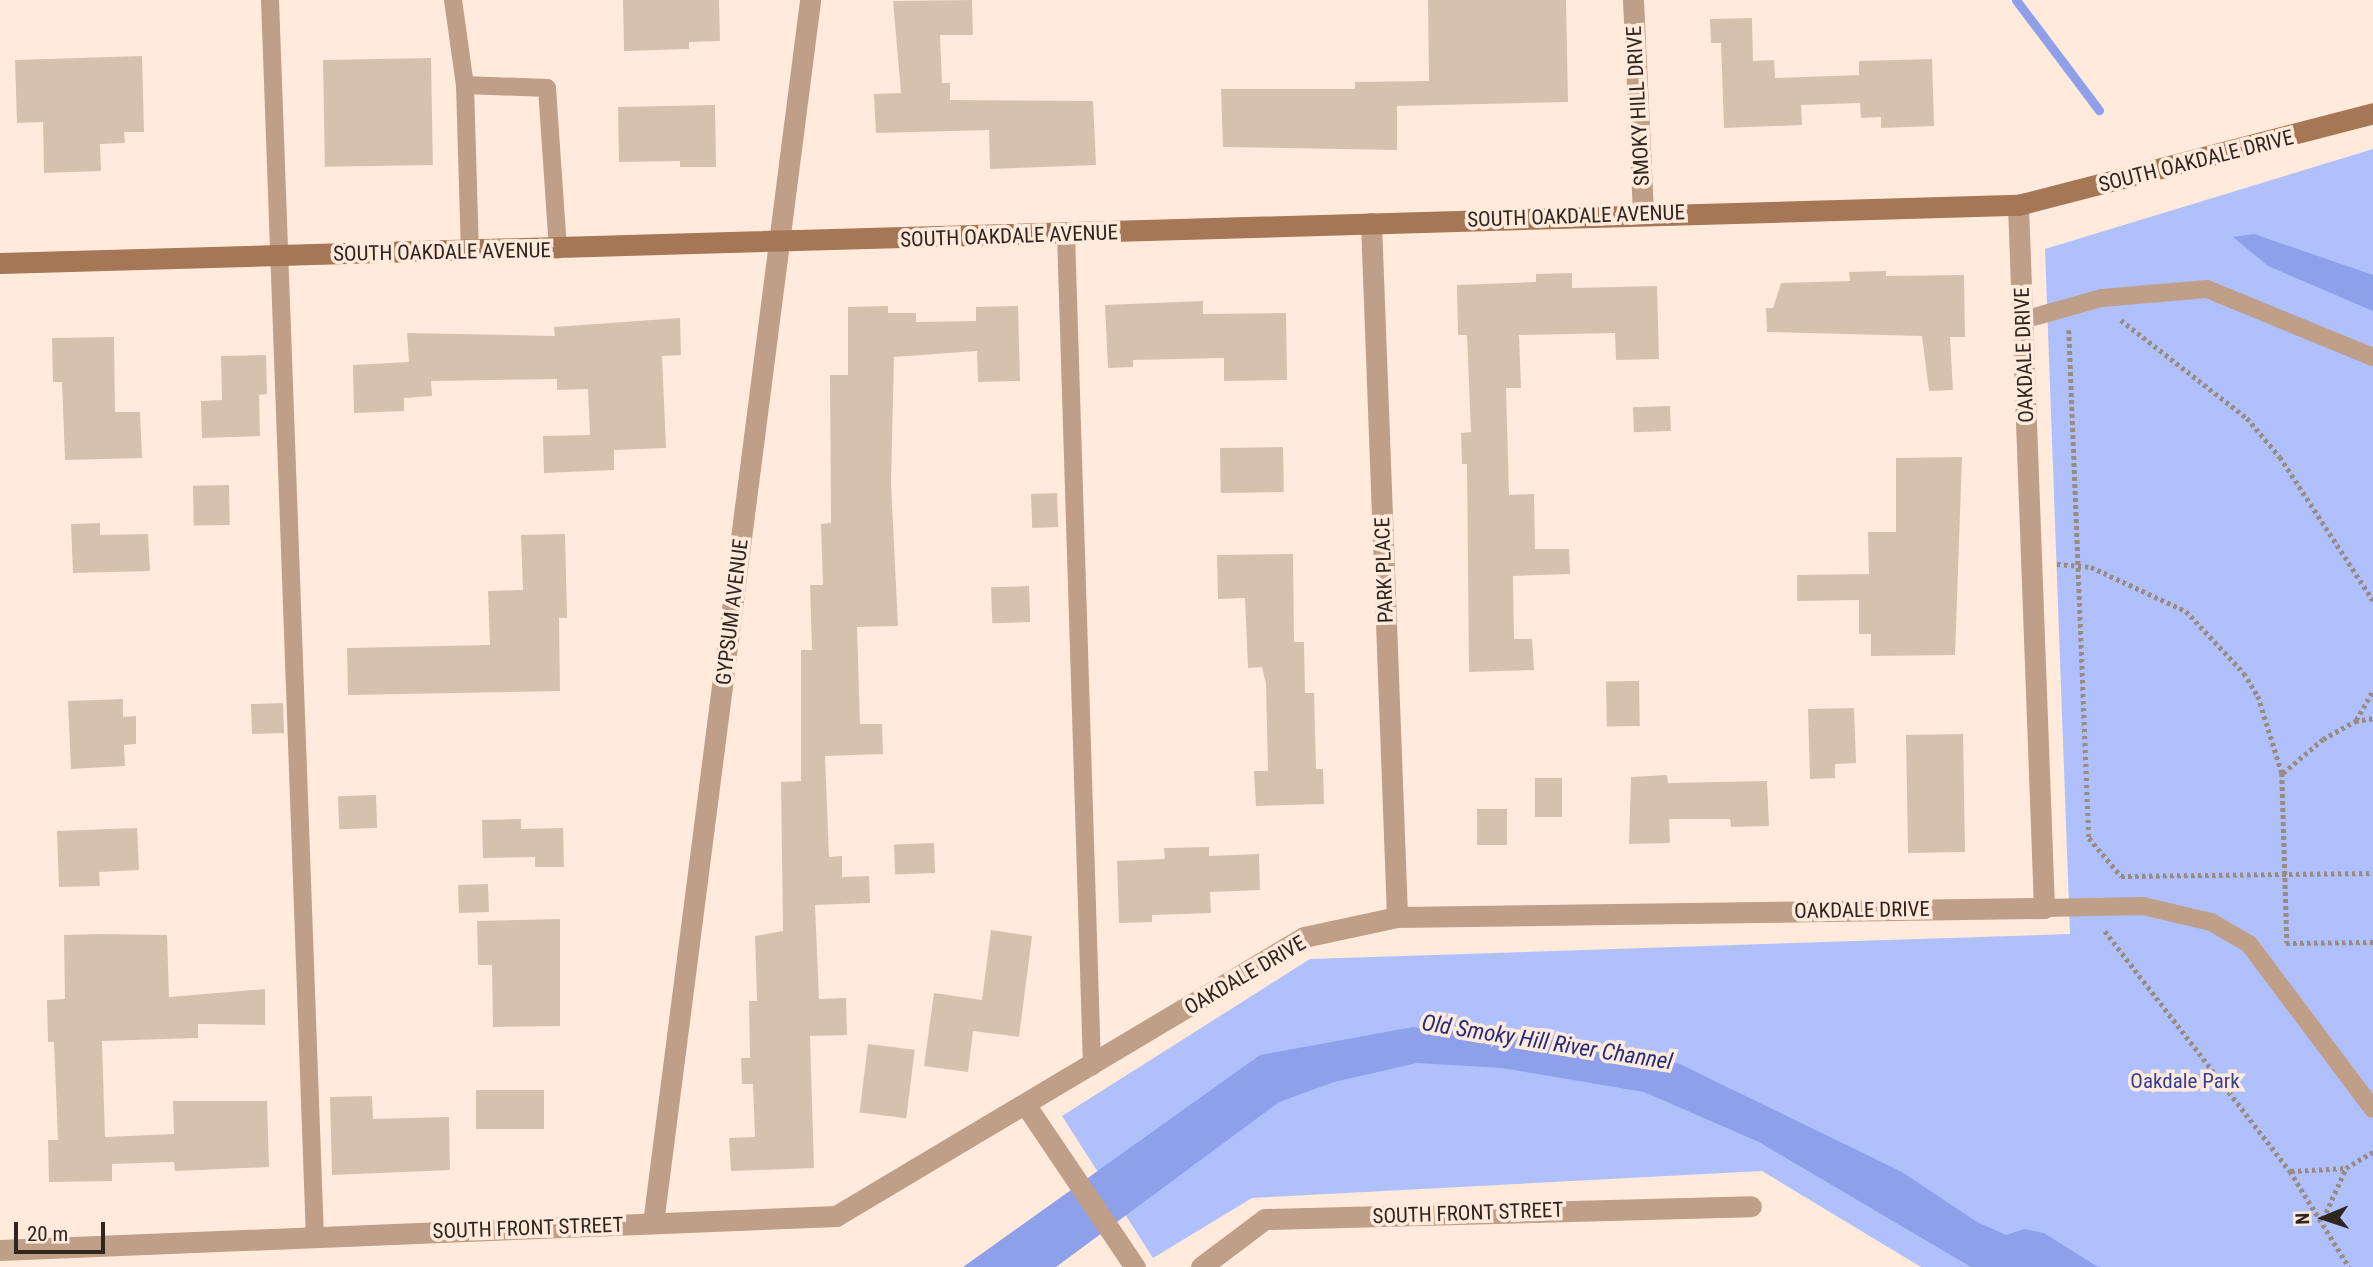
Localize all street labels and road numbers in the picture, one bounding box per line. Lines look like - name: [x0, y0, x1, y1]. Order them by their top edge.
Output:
- street label: SMOKY HILL DRIVE: [1621, 25, 1655, 187]
- street label: SOUTH OAKDALE DRIVE: [2096, 125, 2296, 197]
- street label: SOUTH OAKDALE AVENUE: [1467, 200, 1685, 232]
- street label: SOUTH OAKDALE AVENUE: [900, 220, 1118, 252]
- street label: SOUTH OAKDALE AVENUE: [333, 238, 551, 266]
- street label: OAKDALE DRIVE: [2009, 287, 2039, 423]
- street label: PARK PLACE: [1370, 517, 1398, 623]
- street label: GYPSUM AVENUE: [711, 537, 753, 687]
- street label: OAKDALE DRIVE: [1794, 896, 1930, 924]
- street label: OAKDALE DRIVE: [1180, 930, 1310, 1020]
- street label: SOUTH FRONT STREET: [1372, 1197, 1564, 1229]
- street label: SOUTH FRONT STREET: [432, 1212, 624, 1244]

